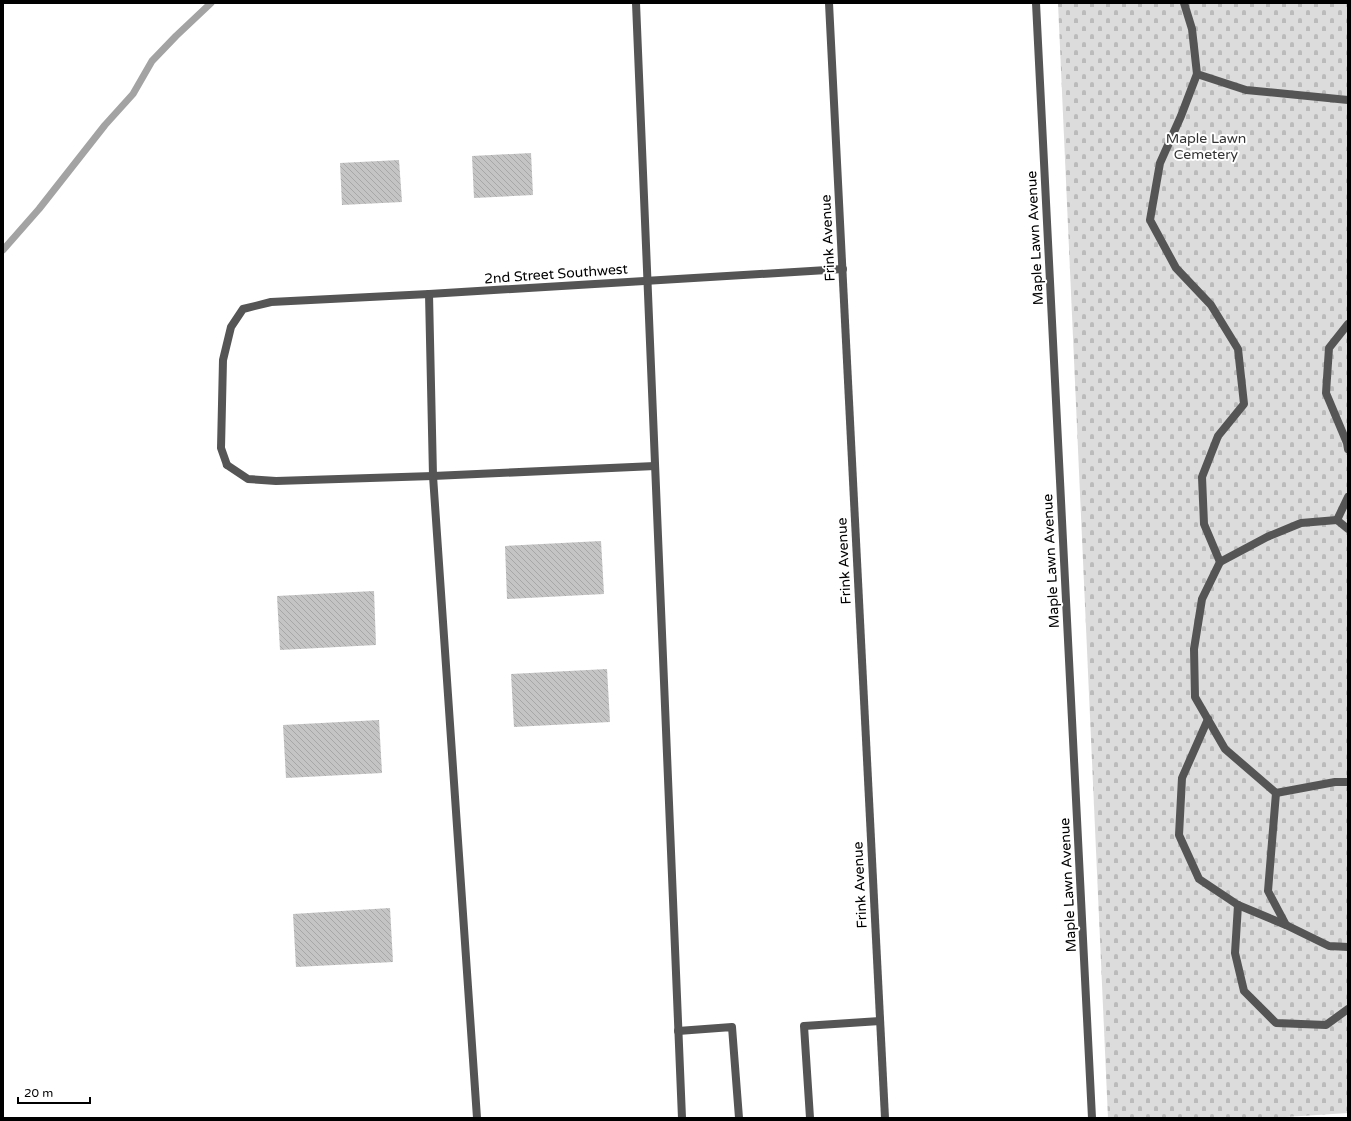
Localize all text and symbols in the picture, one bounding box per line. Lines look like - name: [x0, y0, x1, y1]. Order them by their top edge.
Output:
- park label: Maple Lawn Cemetery: [1166, 130, 1246, 163]
- street label: Maple Lawn Avenue: [1023, 170, 1047, 306]
- street label: Frink Avenue: [817, 194, 839, 282]
- street label: 2nd Street Southwest: [484, 260, 629, 287]
- street label: Maple Lawn Avenue: [1039, 493, 1063, 629]
- street label: Frink Avenue: [833, 517, 855, 605]
- street label: Maple Lawn Avenue: [1056, 817, 1080, 953]
- street label: Frink Avenue: [849, 841, 871, 929]
- scale bar: [18, 1079, 90, 1105]
- text: 20 m: [24, 1086, 53, 1100]

